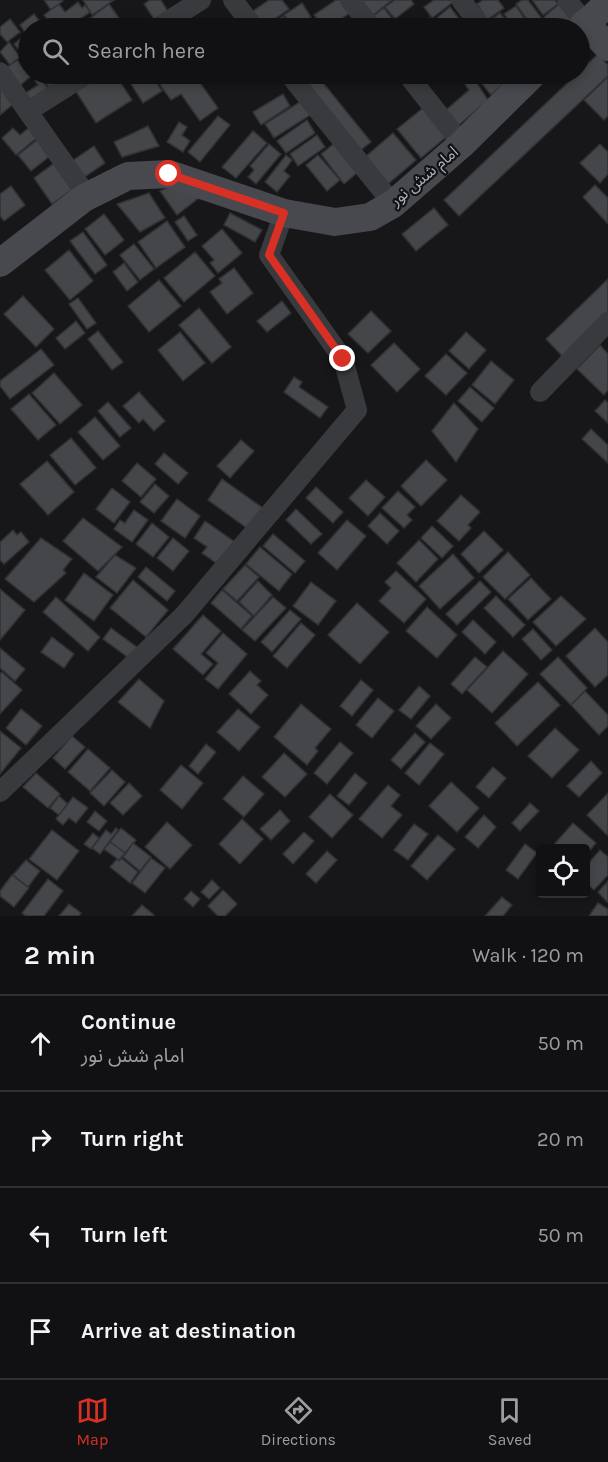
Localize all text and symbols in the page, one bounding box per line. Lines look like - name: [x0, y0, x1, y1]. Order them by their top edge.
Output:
- search box: [18, 18, 590, 84]
- icon: search: [39, 35, 72, 68]
- text: Search here: [87, 38, 205, 64]
- street label: امام شش نور: [385, 142, 464, 213]
- route start: [155, 160, 181, 186]
- route end: [329, 345, 355, 371]
- map controls: [536, 844, 590, 898]
- button: locate: [536, 844, 590, 898]
- text: 2 min: [24, 940, 96, 971]
- text: Walk · 120 m: [472, 944, 584, 967]
- text: Continue: [81, 1009, 176, 1035]
- icon: ahead: [24, 1027, 57, 1060]
- text: 50 m: [537, 1032, 584, 1055]
- text: امام شش نور: [81, 1044, 184, 1067]
- icon: right: [24, 1123, 57, 1156]
- text: Turn right: [81, 1126, 184, 1152]
- text: 20 m: [537, 1128, 584, 1151]
- icon: left: [24, 1219, 57, 1252]
- text: Turn left: [81, 1222, 168, 1248]
- text: 50 m: [537, 1224, 584, 1247]
- icon: arrive: [24, 1315, 57, 1348]
- text: Arrive at destination: [81, 1318, 296, 1344]
- tab: Map: [76, 1394, 109, 1449]
- tab: Directions: [261, 1394, 336, 1449]
- tab: Saved: [488, 1394, 532, 1449]

